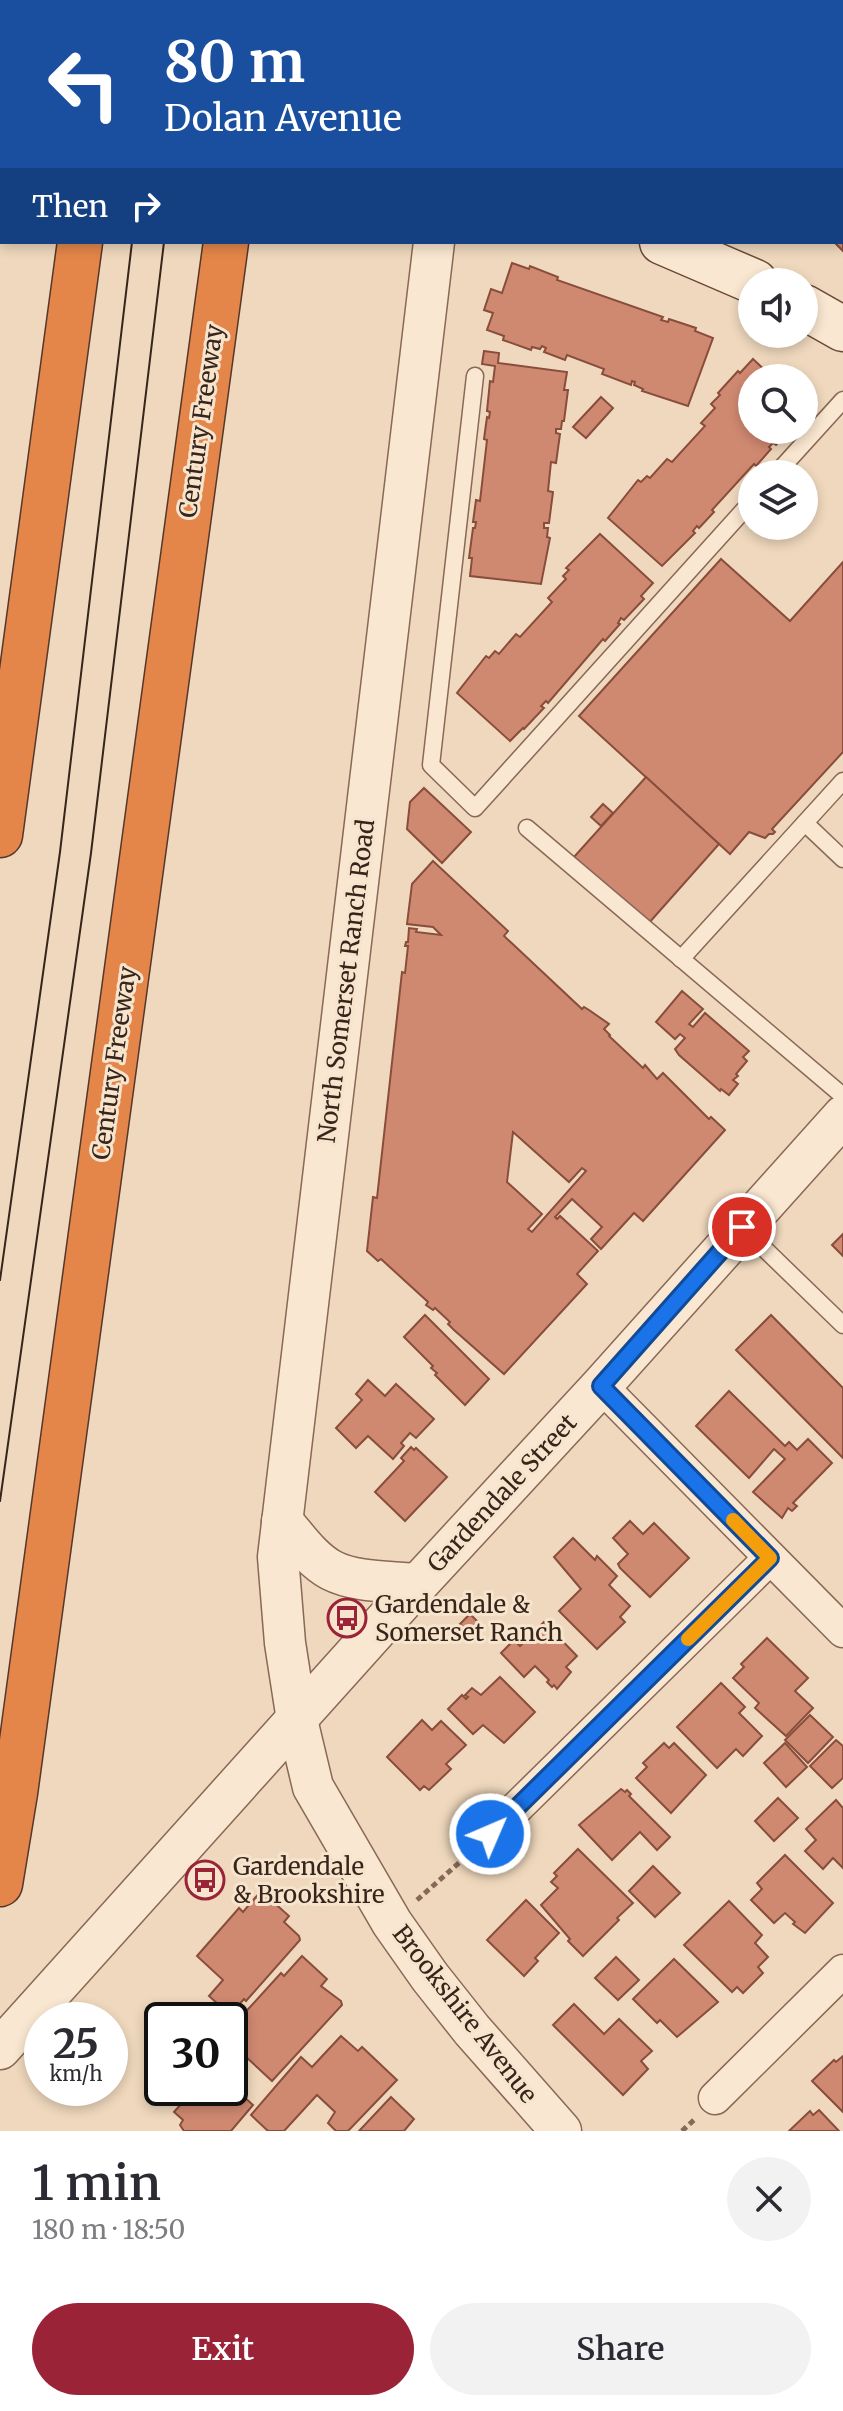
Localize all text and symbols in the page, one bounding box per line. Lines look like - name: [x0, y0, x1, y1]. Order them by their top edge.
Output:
- text: 80 m: [164, 27, 305, 97]
- icon: left: [32, 32, 136, 136]
- text: Dolan Avenue: [164, 96, 402, 141]
- icon: right: [124, 184, 168, 228]
- text: Then: [32, 187, 108, 225]
- map controls: [738, 268, 818, 540]
- button: sound: [738, 268, 818, 348]
- street label: Century Freeway: [172, 322, 230, 520]
- button: search: [738, 364, 818, 444]
- button: layers: [738, 460, 818, 540]
- street label: North Somerset Ranch Road: [311, 817, 381, 1145]
- street label: Century Freeway: [85, 964, 143, 1162]
- pin: [708, 1193, 776, 1261]
- icon: arrive: [720, 1205, 764, 1249]
- street label: Gardendale Street: [421, 1407, 584, 1579]
- place label: Gardendale & Somerset Ranch: [375, 1589, 563, 1648]
- bus stop icon: Gardendale & Somerset Ranch: [326, 1597, 368, 1639]
- position arrow: [448, 1792, 532, 1876]
- place label: Gardendale & Brookshire: [233, 1851, 384, 1910]
- bus stop icon: Gardendale & Brookshire: [184, 1859, 226, 1901]
- street label: Brookshire Avenue: [386, 1919, 544, 2109]
- speed limit sign: 30: [144, 2002, 248, 2106]
- text: 25: [53, 2019, 99, 2069]
- text: km/h: [50, 2061, 102, 2086]
- text: 1 min: [32, 2153, 161, 2213]
- button: close: [727, 2157, 811, 2241]
- text: 180 m · 18:50: [32, 2213, 185, 2246]
- button: Exit: [32, 2303, 414, 2395]
- button: Share: [430, 2303, 811, 2395]

